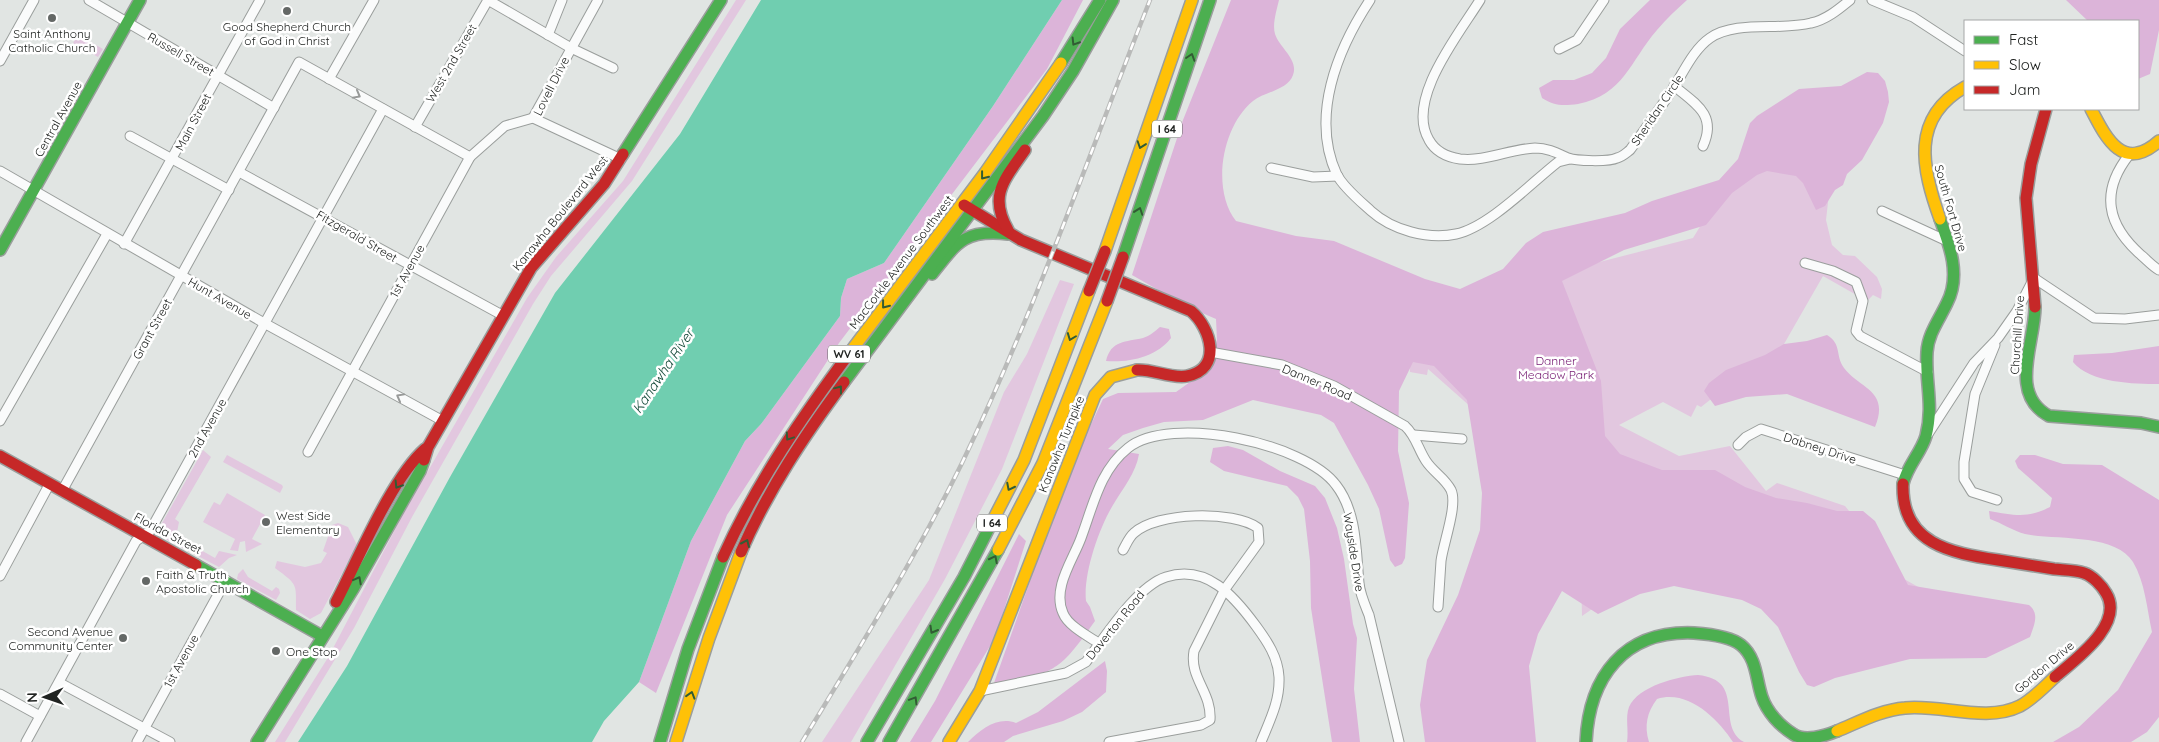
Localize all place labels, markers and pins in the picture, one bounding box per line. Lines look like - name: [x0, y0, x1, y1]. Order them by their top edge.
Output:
- marker: Good Shepherd Church of God in Christ: [281, 5, 293, 17]
- marker: Saint Anthony Catholic Church: [46, 12, 58, 24]
- place label: Good Shepherd Church of God in Christ: [223, 19, 351, 48]
- place label: Saint Anthony Catholic Church: [9, 26, 95, 55]
- place label: West Side Elementary: [276, 508, 340, 537]
- marker: West Side Elementary: [260, 516, 272, 528]
- place label: Faith & Truth Apostolic Church: [156, 567, 249, 596]
- marker: Faith & Truth Apostolic Church: [140, 575, 152, 587]
- place label: Second Avenue Community Center: [9, 624, 113, 653]
- marker: Second Avenue Community Center: [117, 632, 129, 644]
- place label: One Stop: [286, 644, 337, 659]
- marker: One Stop: [270, 645, 282, 657]

